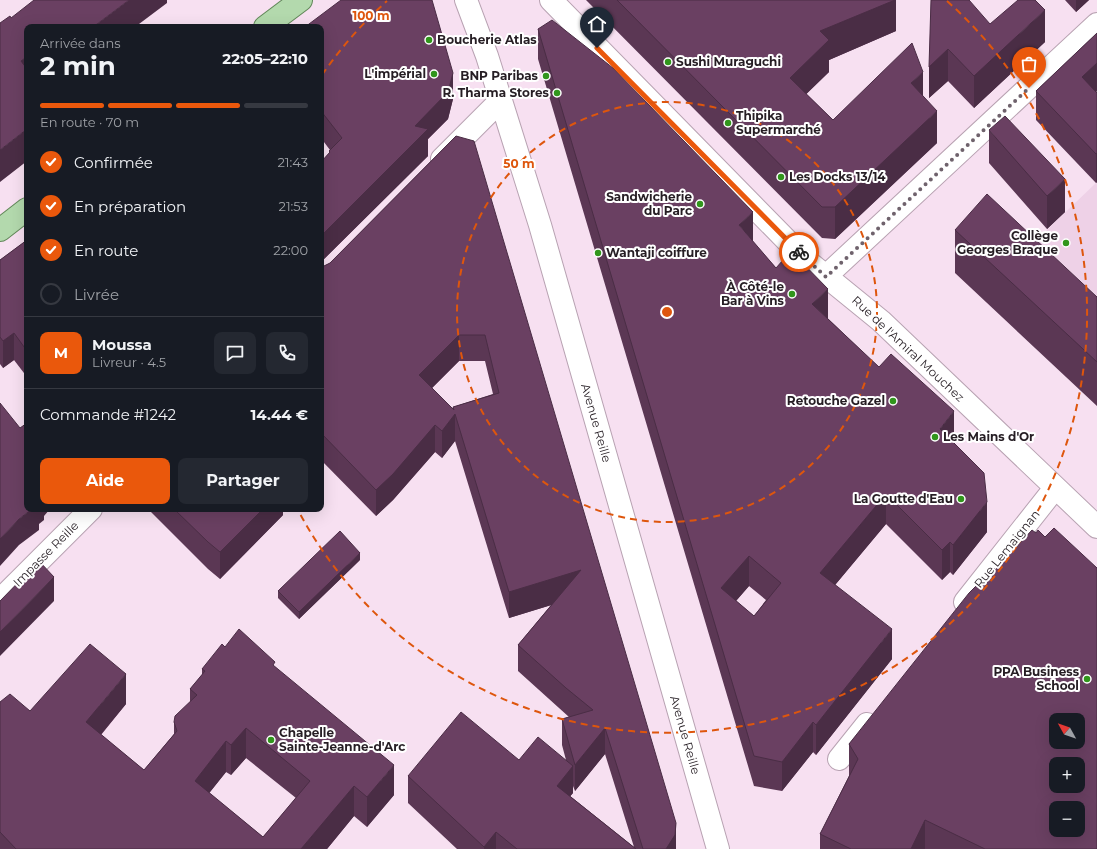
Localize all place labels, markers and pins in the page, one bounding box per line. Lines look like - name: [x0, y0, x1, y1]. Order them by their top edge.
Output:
- pin: [580, 7.0, 614, 48]
- place label: Boucherie Atlas: [437, 32, 537, 47]
- marker: Boucherie Atlas: [424, 35, 434, 45]
- pin: [1012, 47, 1046, 88]
- place label: Sushi Muraguchi: [676, 54, 781, 69]
- marker: Sushi Muraguchi: [663, 57, 673, 67]
- place label: L'impérial: [364, 66, 426, 81]
- place label: BNP Paribas: [460, 68, 539, 83]
- marker: L'impérial: [429, 69, 439, 79]
- marker: BNP Paribas: [541, 71, 551, 81]
- place label: R. Tharma Stores: [442, 85, 550, 100]
- marker: R. Tharma Stores: [552, 88, 562, 98]
- place label: Thipika Supermarché: [736, 108, 821, 137]
- marker: Thipika Supermarché: [723, 118, 733, 128]
- place label: Les Docks 13/14: [789, 169, 886, 184]
- marker: Les Docks 13/14: [776, 172, 786, 182]
- place label: Sandwicherie du Parc: [606, 189, 692, 218]
- marker: Sandwicherie du Parc: [695, 199, 705, 209]
- place label: Collège Georges Braque: [957, 228, 1058, 257]
- marker: Collège Georges Braque: [1061, 238, 1071, 248]
- place label: Wantaji coiffure: [606, 245, 707, 260]
- marker: Wantaji coiffure: [593, 248, 603, 258]
- place label: À Côté-le Bar à Vins: [721, 279, 785, 308]
- marker: À Côté-le Bar à Vins: [787, 289, 797, 299]
- centre of rings: [660, 305, 674, 319]
- place label: Retouche Gazel: [787, 393, 885, 408]
- marker: Retouche Gazel: [888, 396, 898, 406]
- place label: Les Mains d'Or: [943, 429, 1034, 444]
- marker: Les Mains d'Or: [930, 432, 940, 442]
- place label: La Goutte d'Eau: [854, 491, 953, 506]
- marker: La Goutte d'Eau: [956, 494, 966, 504]
- place label: PPA Business School: [993, 664, 1080, 693]
- marker: PPA Business School: [1082, 674, 1092, 684]
- place label: Chapelle Sainte-Jeanne-d'Arc: [279, 725, 405, 754]
- marker: Chapelle Sainte-Jeanne-d'Arc: [266, 735, 276, 745]

